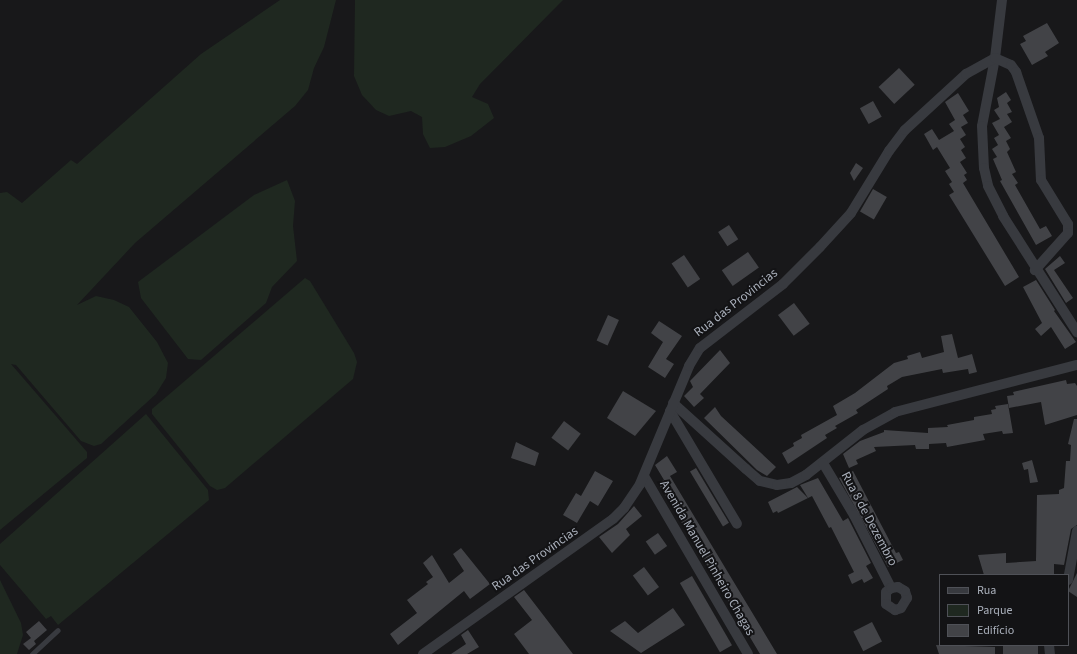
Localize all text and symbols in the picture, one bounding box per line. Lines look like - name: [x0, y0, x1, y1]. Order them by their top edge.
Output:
- street label: Rua das Provincias: [691, 266, 781, 340]
- street label: Rua 8 de Dezembro: [838, 469, 900, 569]
- street label: Avenida Manuel Pinheiro Chagas: [656, 478, 758, 638]
- street label: Rua das Provincias: [489, 523, 581, 595]
- legend: [939, 574, 1069, 646]
- text: Rua: [977, 582, 996, 599]
- text: Parque: [977, 602, 1013, 619]
- text: Edifício: [977, 622, 1014, 639]

